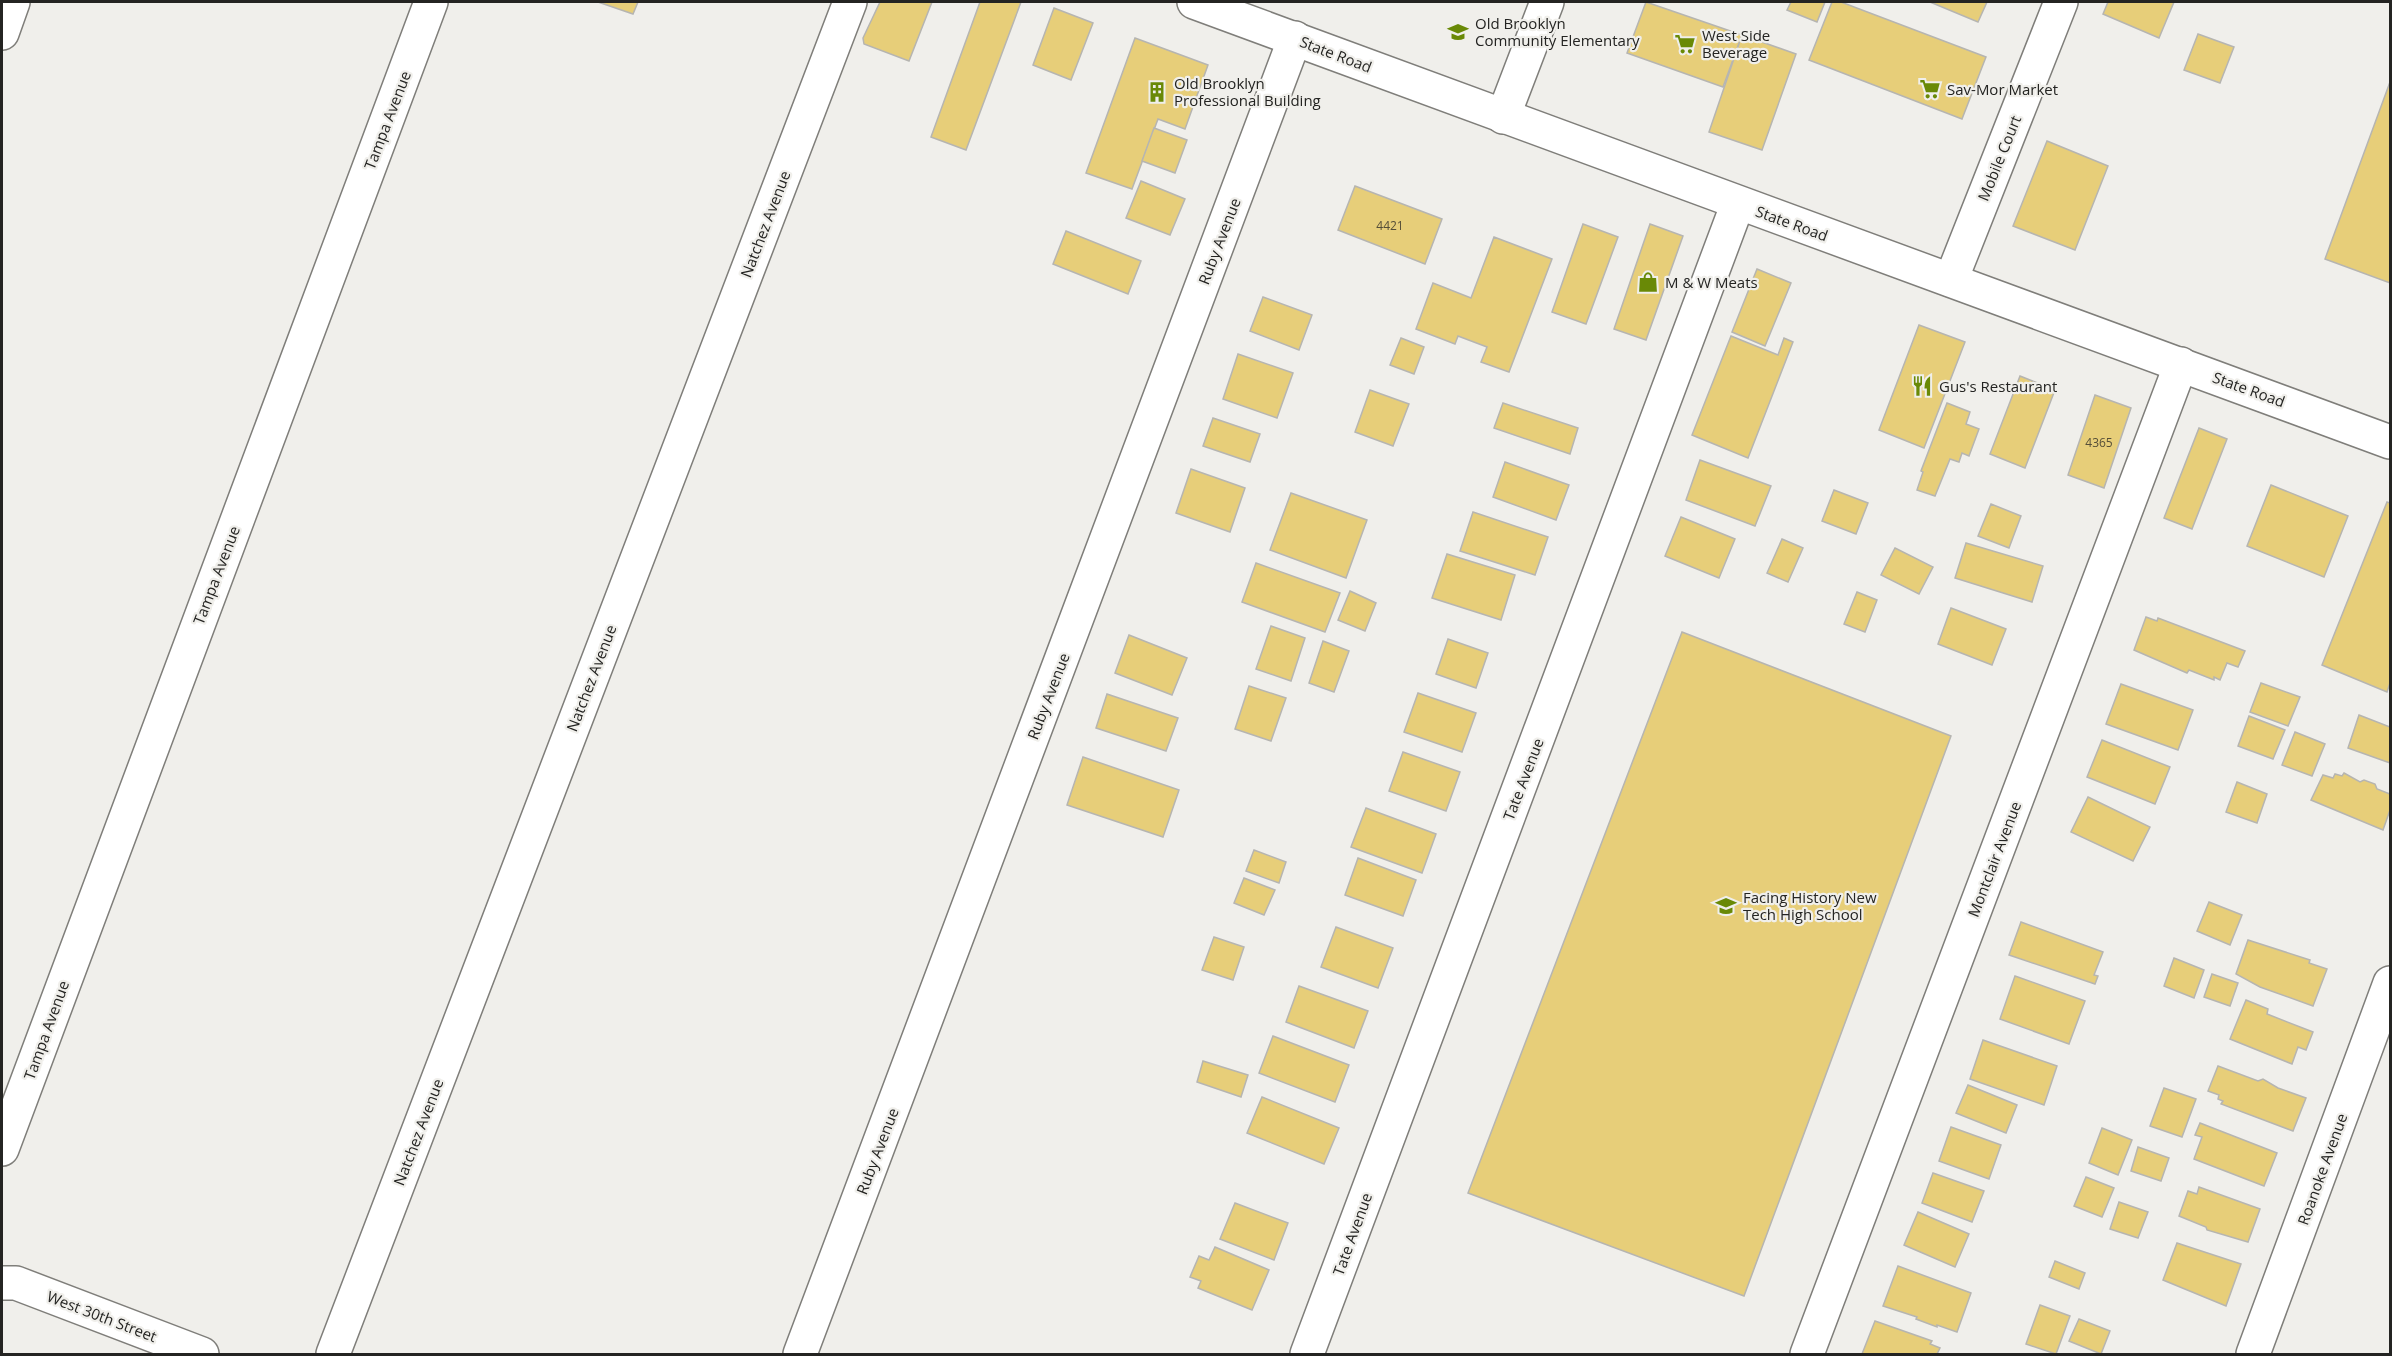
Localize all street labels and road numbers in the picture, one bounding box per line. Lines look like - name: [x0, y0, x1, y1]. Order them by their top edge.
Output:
- street label: State Road: [1297, 31, 1375, 77]
- street label: Tampa Avenue: [359, 68, 415, 172]
- street label: Mobile Court: [1973, 112, 2025, 204]
- street label: Natchez Avenue: [735, 168, 795, 280]
- street label: Ruby Avenue: [1193, 195, 1245, 287]
- street label: State Road: [1753, 201, 1831, 245]
- street label: State Road: [2210, 367, 2288, 411]
- street label: Tampa Avenue: [188, 523, 244, 627]
- street label: Natchez Avenue: [561, 622, 621, 734]
- street label: Ruby Avenue: [1022, 650, 1074, 742]
- street label: Tate Avenue: [1498, 735, 1548, 823]
- street label: Montclair Avenue: [1963, 798, 2025, 920]
- street label: Tampa Avenue: [19, 978, 73, 1082]
- street label: Natchez Avenue: [388, 1076, 448, 1188]
- street label: Ruby Avenue: [851, 1105, 903, 1197]
- street label: Roanoke Avenue: [2293, 1110, 2351, 1228]
- street label: Tate Avenue: [1328, 1190, 1376, 1278]
- street label: West 30th Street: [44, 1286, 160, 1346]

